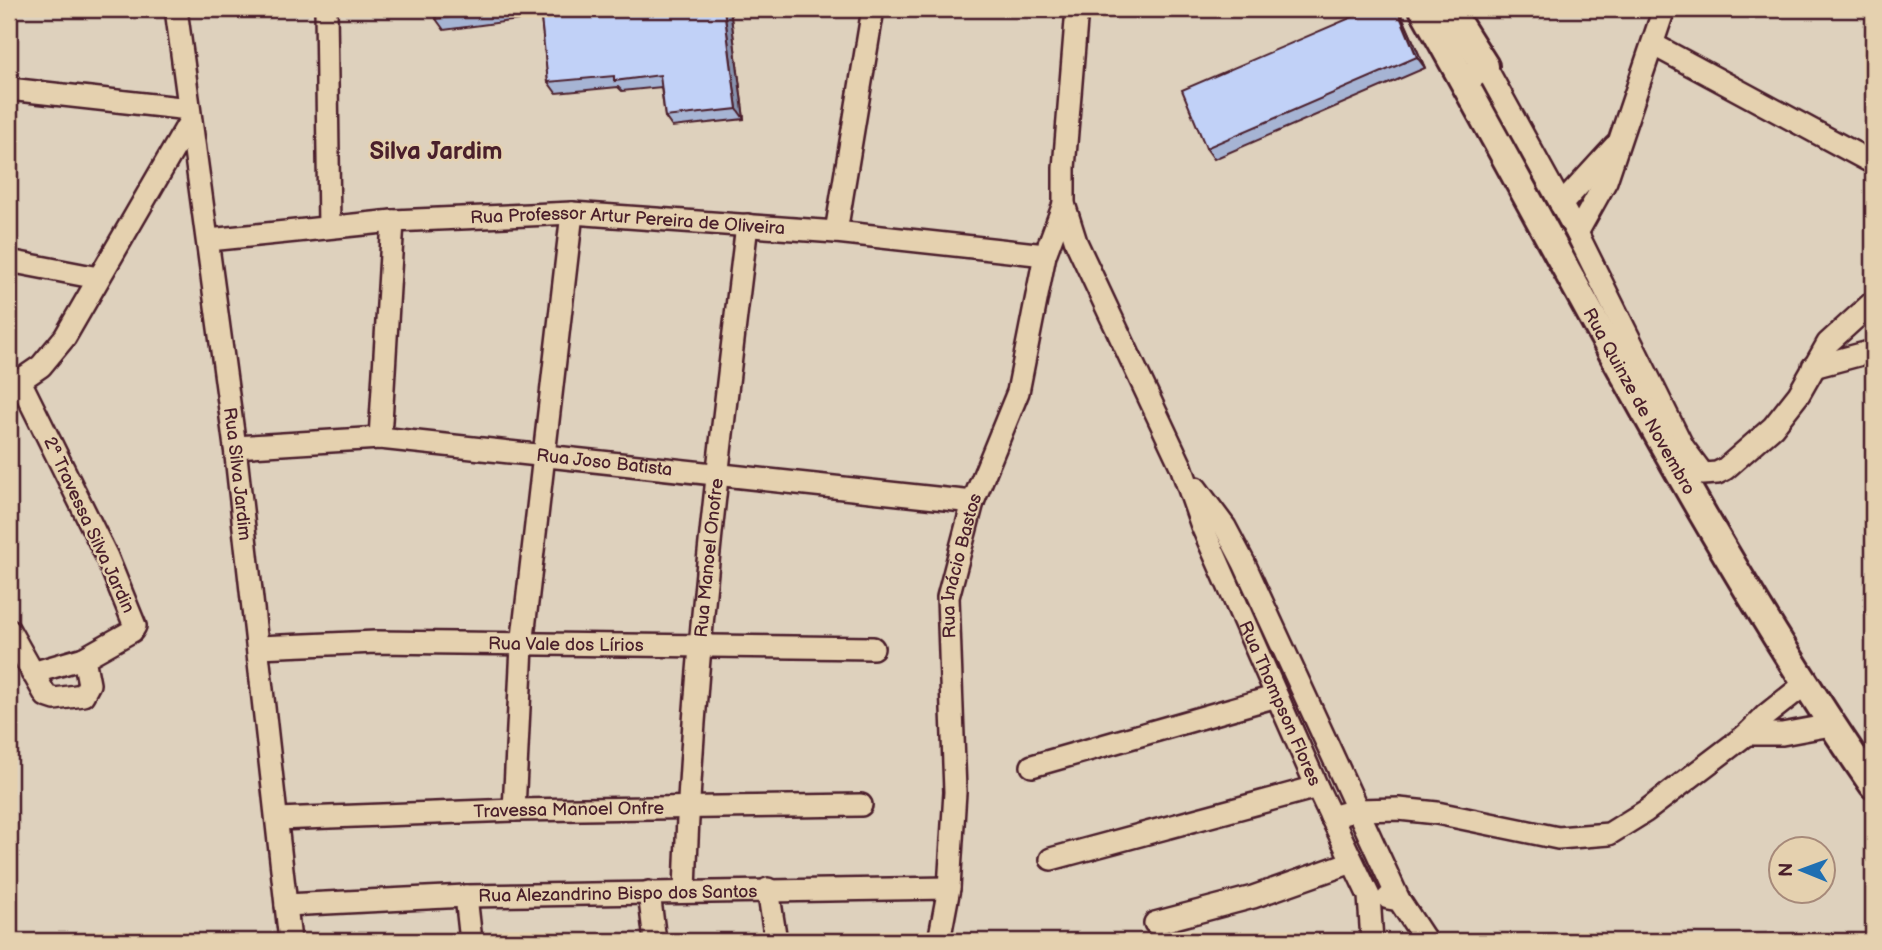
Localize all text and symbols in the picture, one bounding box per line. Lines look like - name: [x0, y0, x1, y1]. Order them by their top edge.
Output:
- district label: Silva Jardim: [370, 137, 502, 166]
- street label: Rua Professor Artur Pereira de Oliveira: [470, 202, 786, 239]
- street label: Rua Quinze de Novembro: [1579, 304, 1700, 498]
- street label: Rua Silva Jardim: [219, 406, 256, 542]
- street label: 2ª Travessa Silva Jardin: [39, 434, 139, 616]
- street label: Rua Joso Batista: [535, 444, 673, 480]
- street label: Rua Manoel Onofre: [690, 477, 727, 638]
- street label: Rua Inácio Bastos: [937, 490, 986, 639]
- street label: Rua Thompson Flores: [1235, 618, 1326, 789]
- street label: Rua Vale dos Lírios: [488, 633, 644, 656]
- street label: Travessa Manoel Onfre: [473, 797, 665, 822]
- north arrow: [1766, 834, 1836, 904]
- text: N: [1775, 862, 1798, 877]
- street label: Rua Alezandrino Bispo dos Santos: [478, 881, 757, 906]

